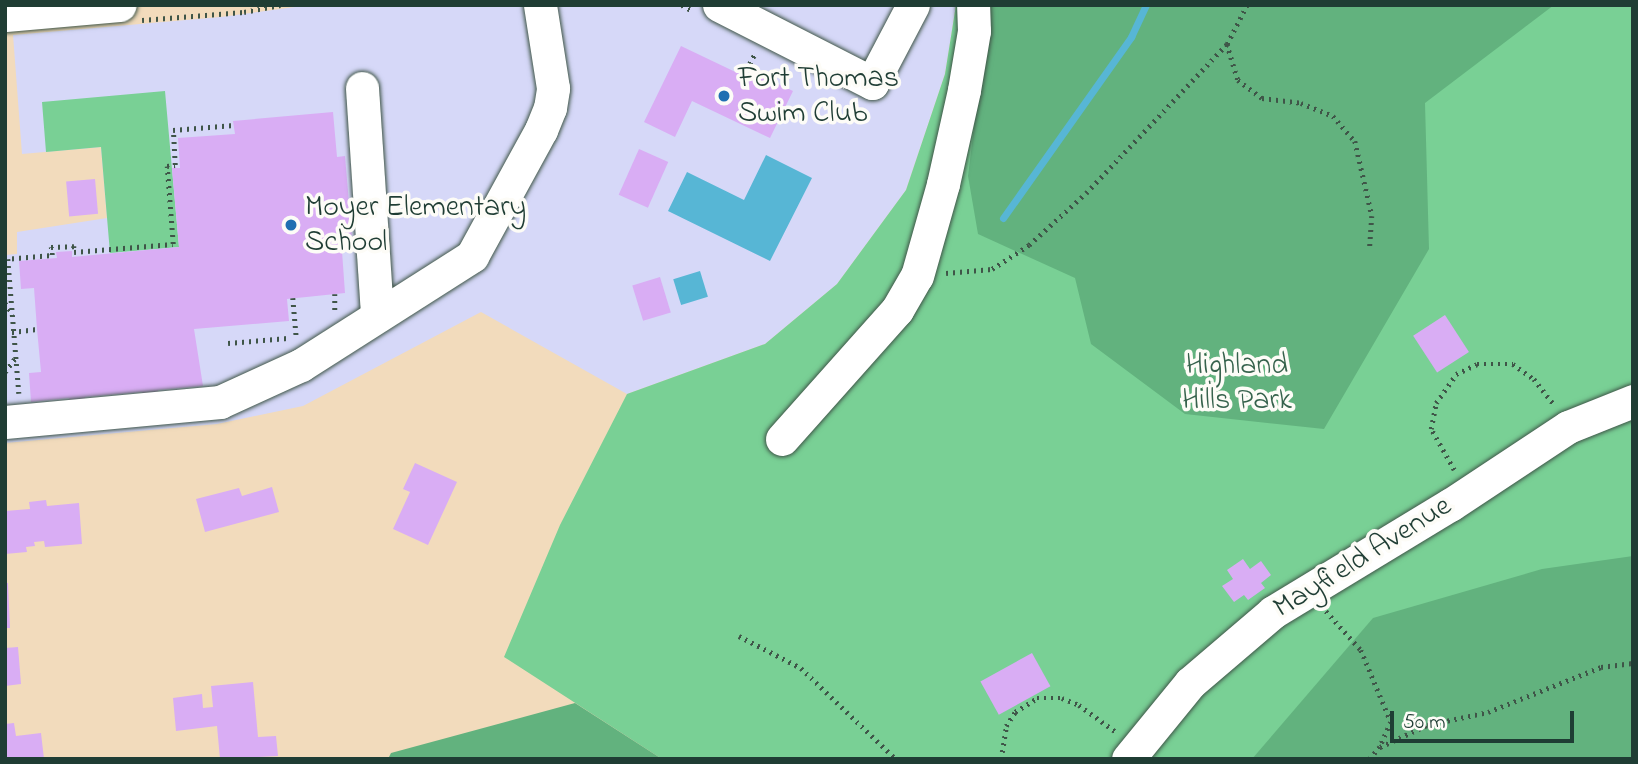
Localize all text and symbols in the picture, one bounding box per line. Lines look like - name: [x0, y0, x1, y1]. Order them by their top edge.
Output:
- place label: Fort Thomas Swim Club: [738, 61, 899, 132]
- marker: Fort Thomas Swim Club: [716, 88, 732, 104]
- place label: Moyer Elementary School: [305, 190, 526, 260]
- marker: Moyer Elementary School: [283, 217, 299, 233]
- park label: Highland Hills Park: [1182, 348, 1292, 418]
- street label: Mayfield Avenue: [1267, 489, 1459, 627]
- scale bar: [1393, 698, 1577, 742]
- text: 50 m: [1403, 708, 1446, 738]

